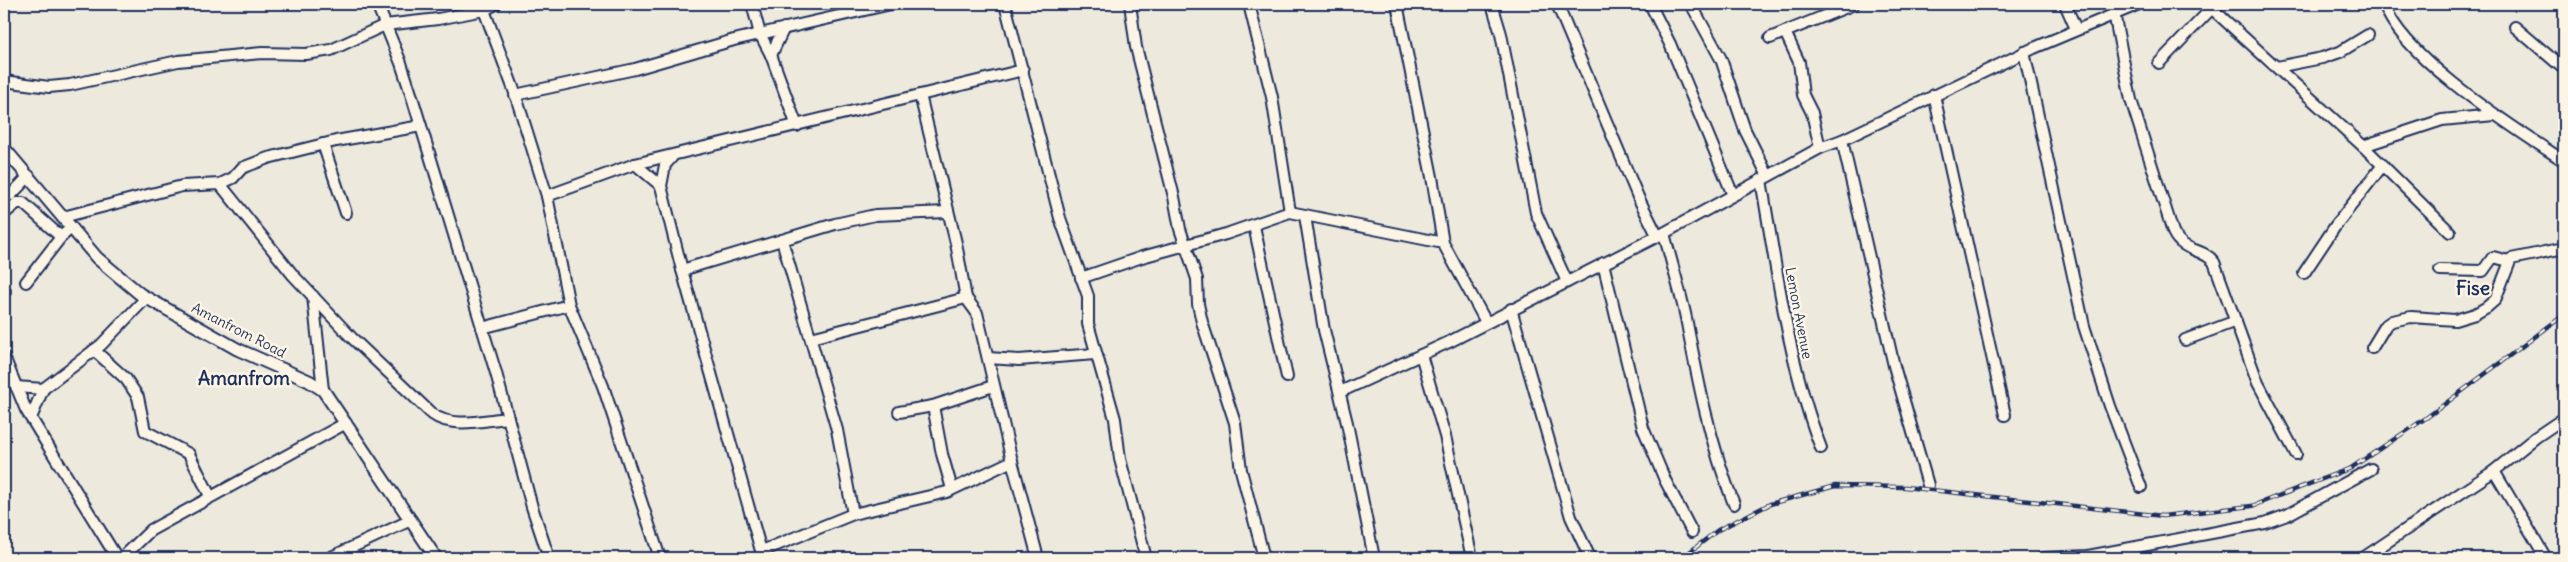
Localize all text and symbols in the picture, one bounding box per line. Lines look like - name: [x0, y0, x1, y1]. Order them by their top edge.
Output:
- street label: Lemon Avenue: [1781, 266, 1817, 360]
- district label: Fise: [2456, 276, 2490, 300]
- street label: Amanfrom Road: [189, 298, 289, 362]
- district label: Amanfrom: [198, 366, 290, 390]

